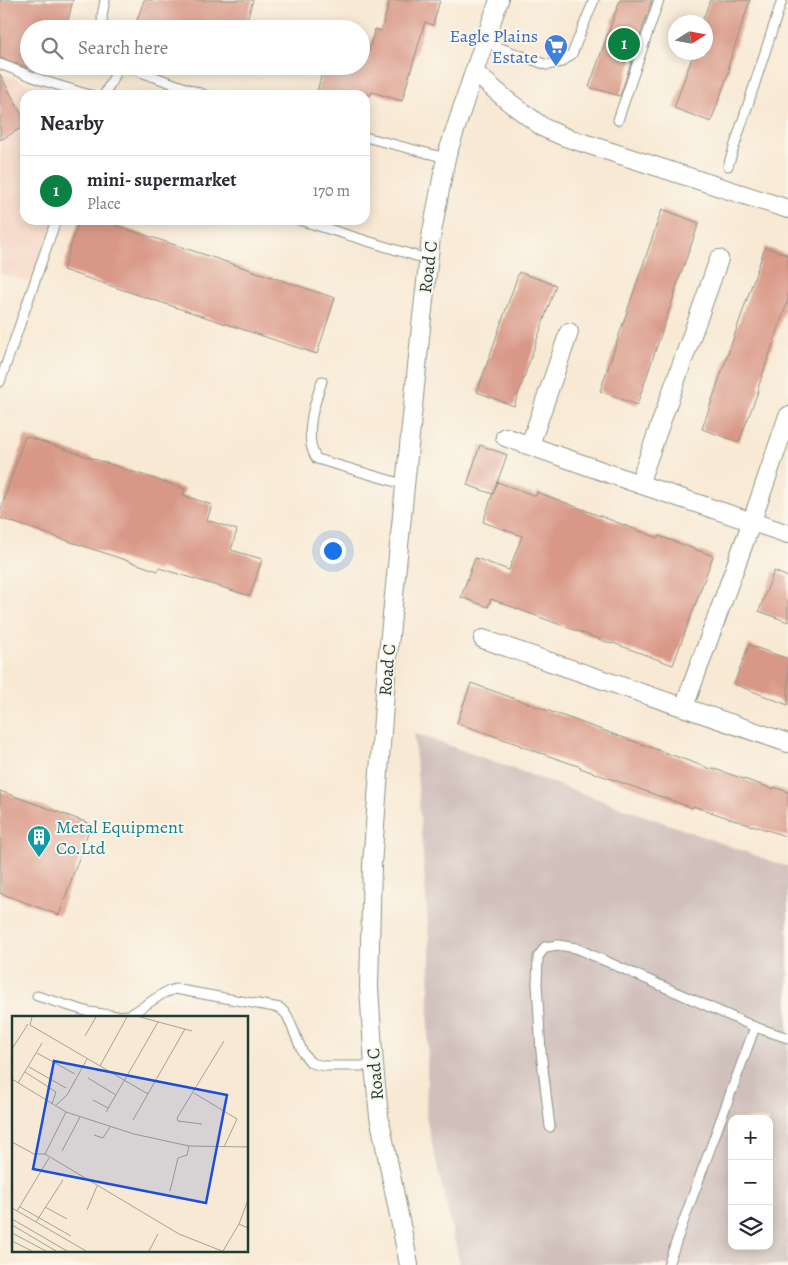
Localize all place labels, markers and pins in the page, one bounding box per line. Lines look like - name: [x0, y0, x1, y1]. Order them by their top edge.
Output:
- place label: Eagle Plains Estate: [449, 24, 538, 69]
- pin: 1: [608, 25, 640, 63]
- supermarket icon: Eagle Plains Estate: [543, 33, 569, 67]
- place label: Metal Equipment Co.Ltd: [56, 815, 184, 860]
- building icon: Metal Equipment Co.Ltd: [26, 824, 52, 858]

